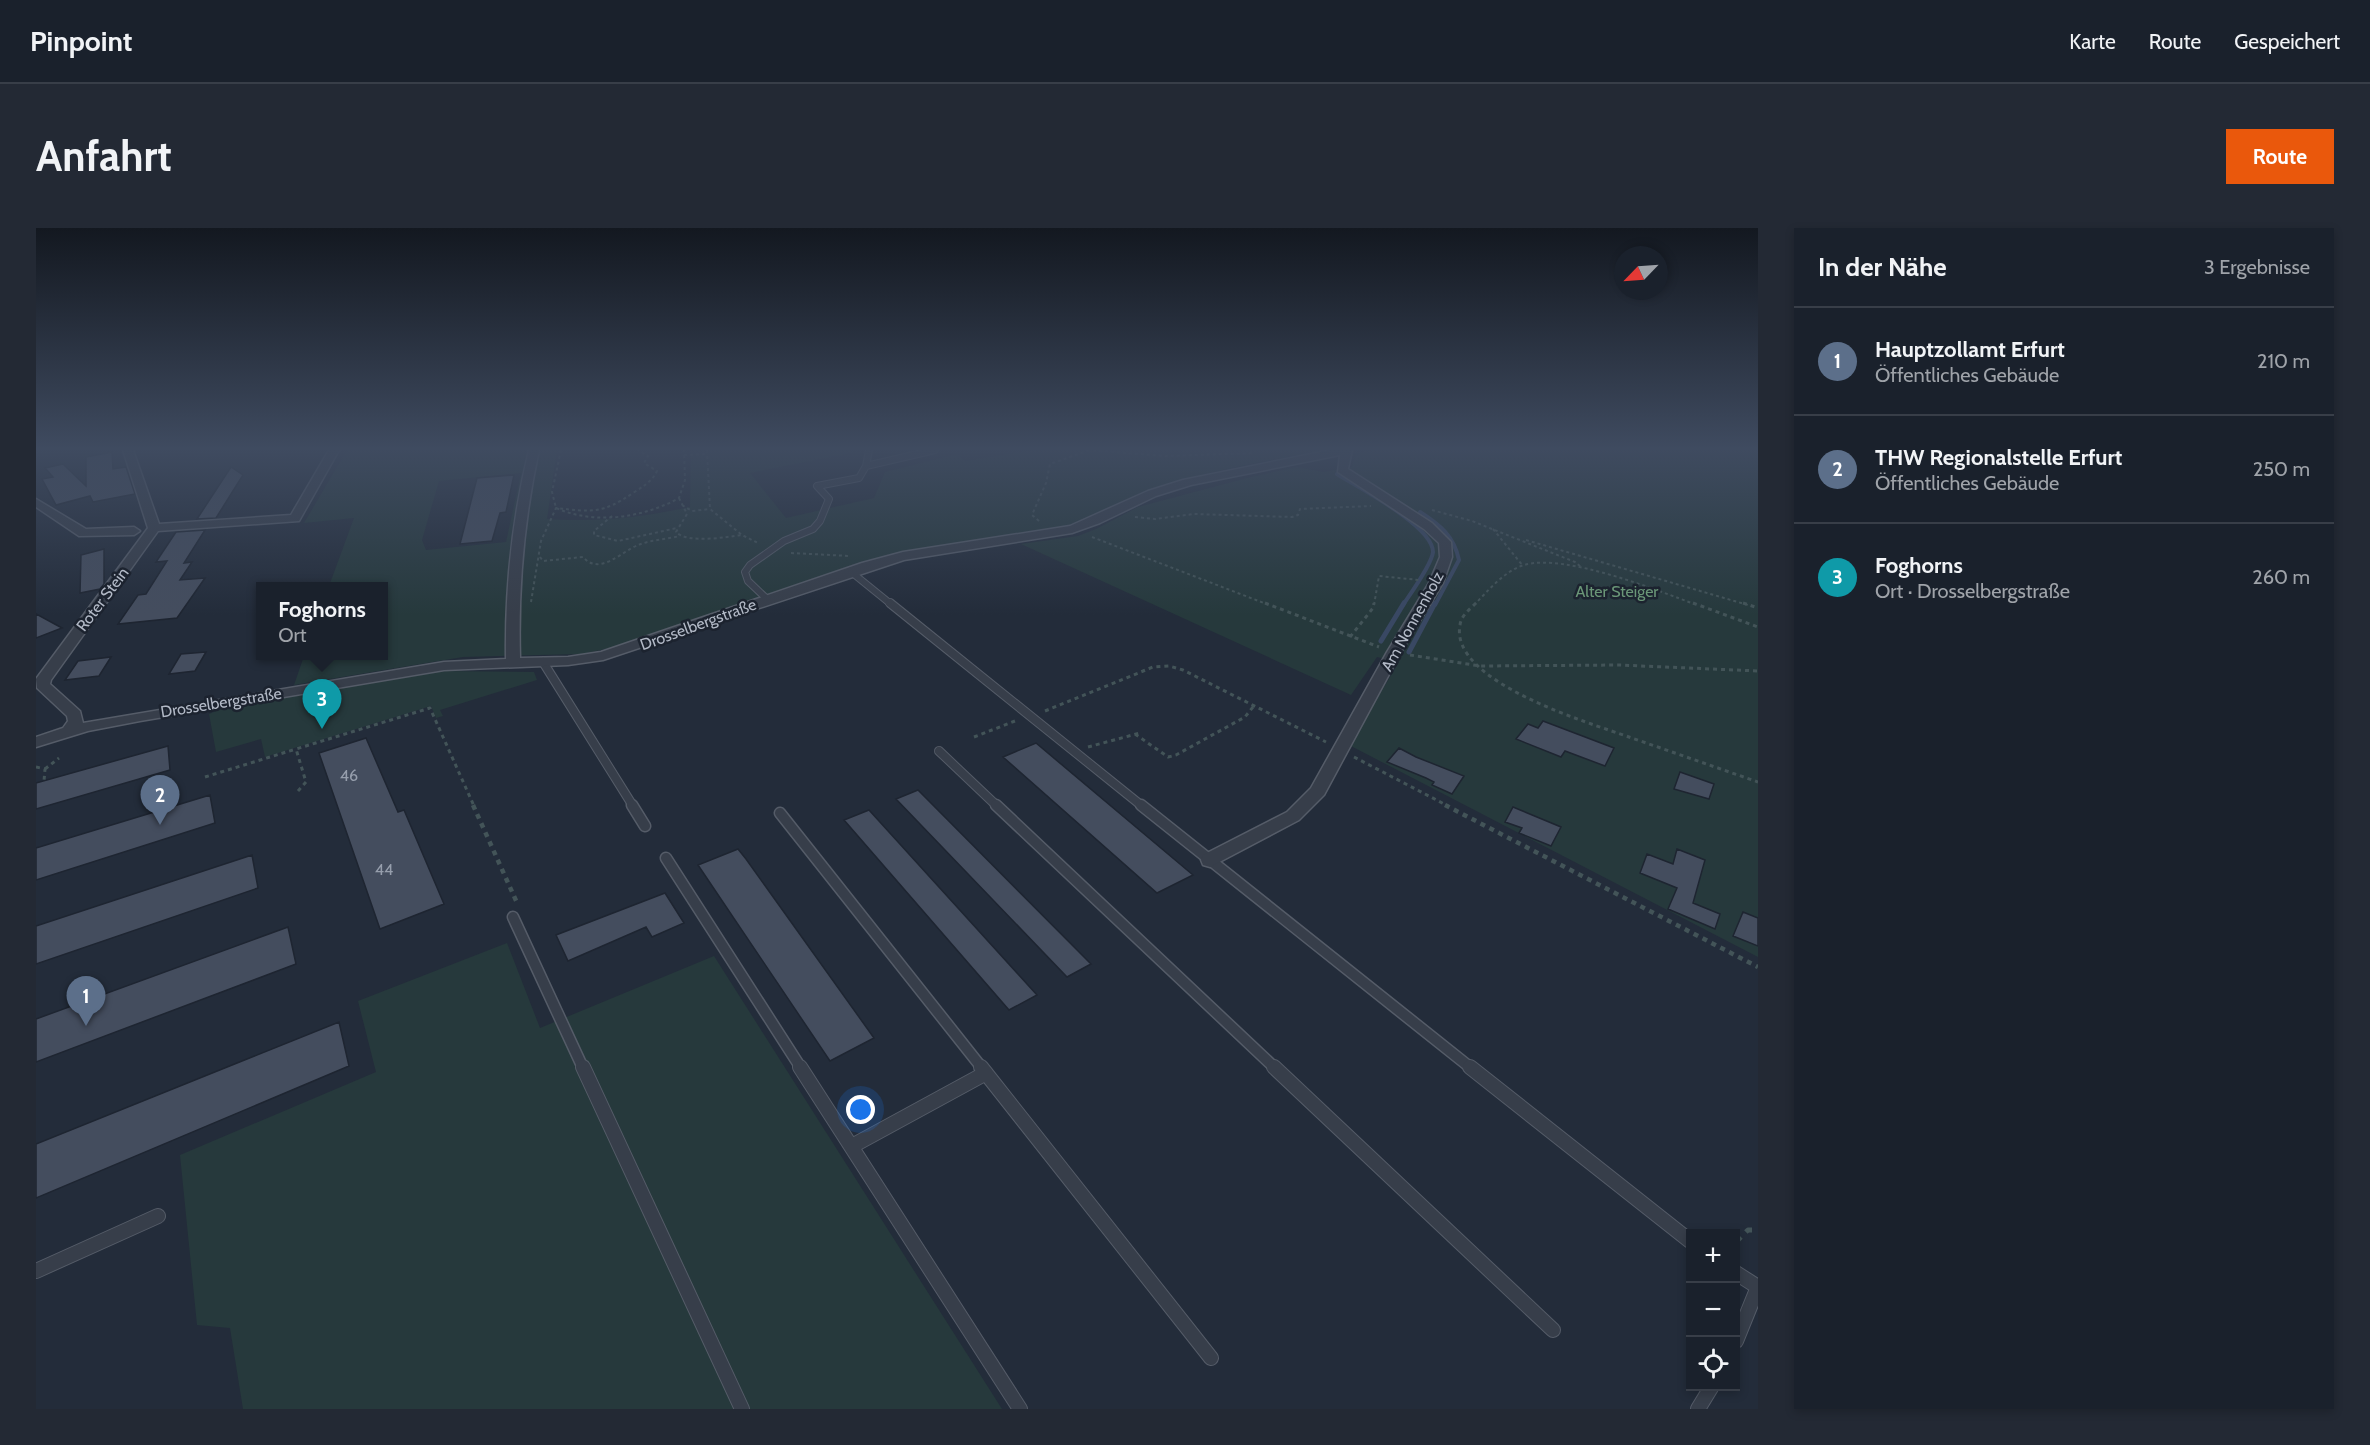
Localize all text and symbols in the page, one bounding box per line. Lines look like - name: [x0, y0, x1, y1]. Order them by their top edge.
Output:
- text: Pinpoint: [30, 24, 132, 58]
- text: Karte: [2069, 29, 2116, 54]
- text: Route: [2149, 29, 2201, 54]
- text: Gespeichert: [2234, 29, 2340, 54]
- button: Route: [2226, 129, 2334, 184]
- text: Anfahrt: [36, 130, 172, 182]
- north arrow: [1614, 246, 1668, 300]
- text: In der Nähe: [1818, 251, 1947, 283]
- text: 3 Ergebnisse: [2204, 255, 2310, 279]
- text: Hauptzollamt Erfurt: [1875, 336, 2065, 363]
- text: 1: [1834, 349, 1841, 373]
- text: 210 m: [2257, 349, 2310, 373]
- text: Öffentliches Gebäude: [1875, 363, 2059, 387]
- text: THW Regionalstelle Erfurt: [1875, 444, 2122, 471]
- text: 2: [1832, 457, 1843, 481]
- text: 250 m: [2253, 457, 2310, 481]
- text: Öffentliches Gebäude: [1875, 471, 2059, 495]
- text: Foghorns: [1875, 552, 1963, 579]
- street label: Roter Stein: [72, 564, 133, 635]
- text: 3: [1832, 565, 1843, 589]
- text: 260 m: [2252, 565, 2310, 589]
- street label: Am Nonnenholz: [1377, 568, 1448, 674]
- text: Ort · Drosselbergstraße: [1875, 579, 2070, 603]
- popup: [256, 582, 388, 660]
- park label: Alter Steiger: [1576, 582, 1659, 601]
- street label: Drosselbergstraße: [637, 595, 759, 654]
- text: Foghorns: [278, 596, 366, 623]
- text: Ort: [278, 623, 306, 647]
- pin: 3: [302, 680, 342, 729]
- street label: Drosselbergstraße: [159, 684, 283, 721]
- house number: 46: [340, 766, 358, 785]
- pin: 2: [140, 776, 180, 825]
- house number: 44: [375, 860, 393, 879]
- pin: 1: [67, 976, 106, 1026]
- your location: [846, 1095, 875, 1124]
- map controls: [1686, 1229, 1740, 1391]
- button: +: [1686, 1229, 1740, 1283]
- button: −: [1686, 1283, 1740, 1337]
- button: locate: [1686, 1337, 1740, 1391]

